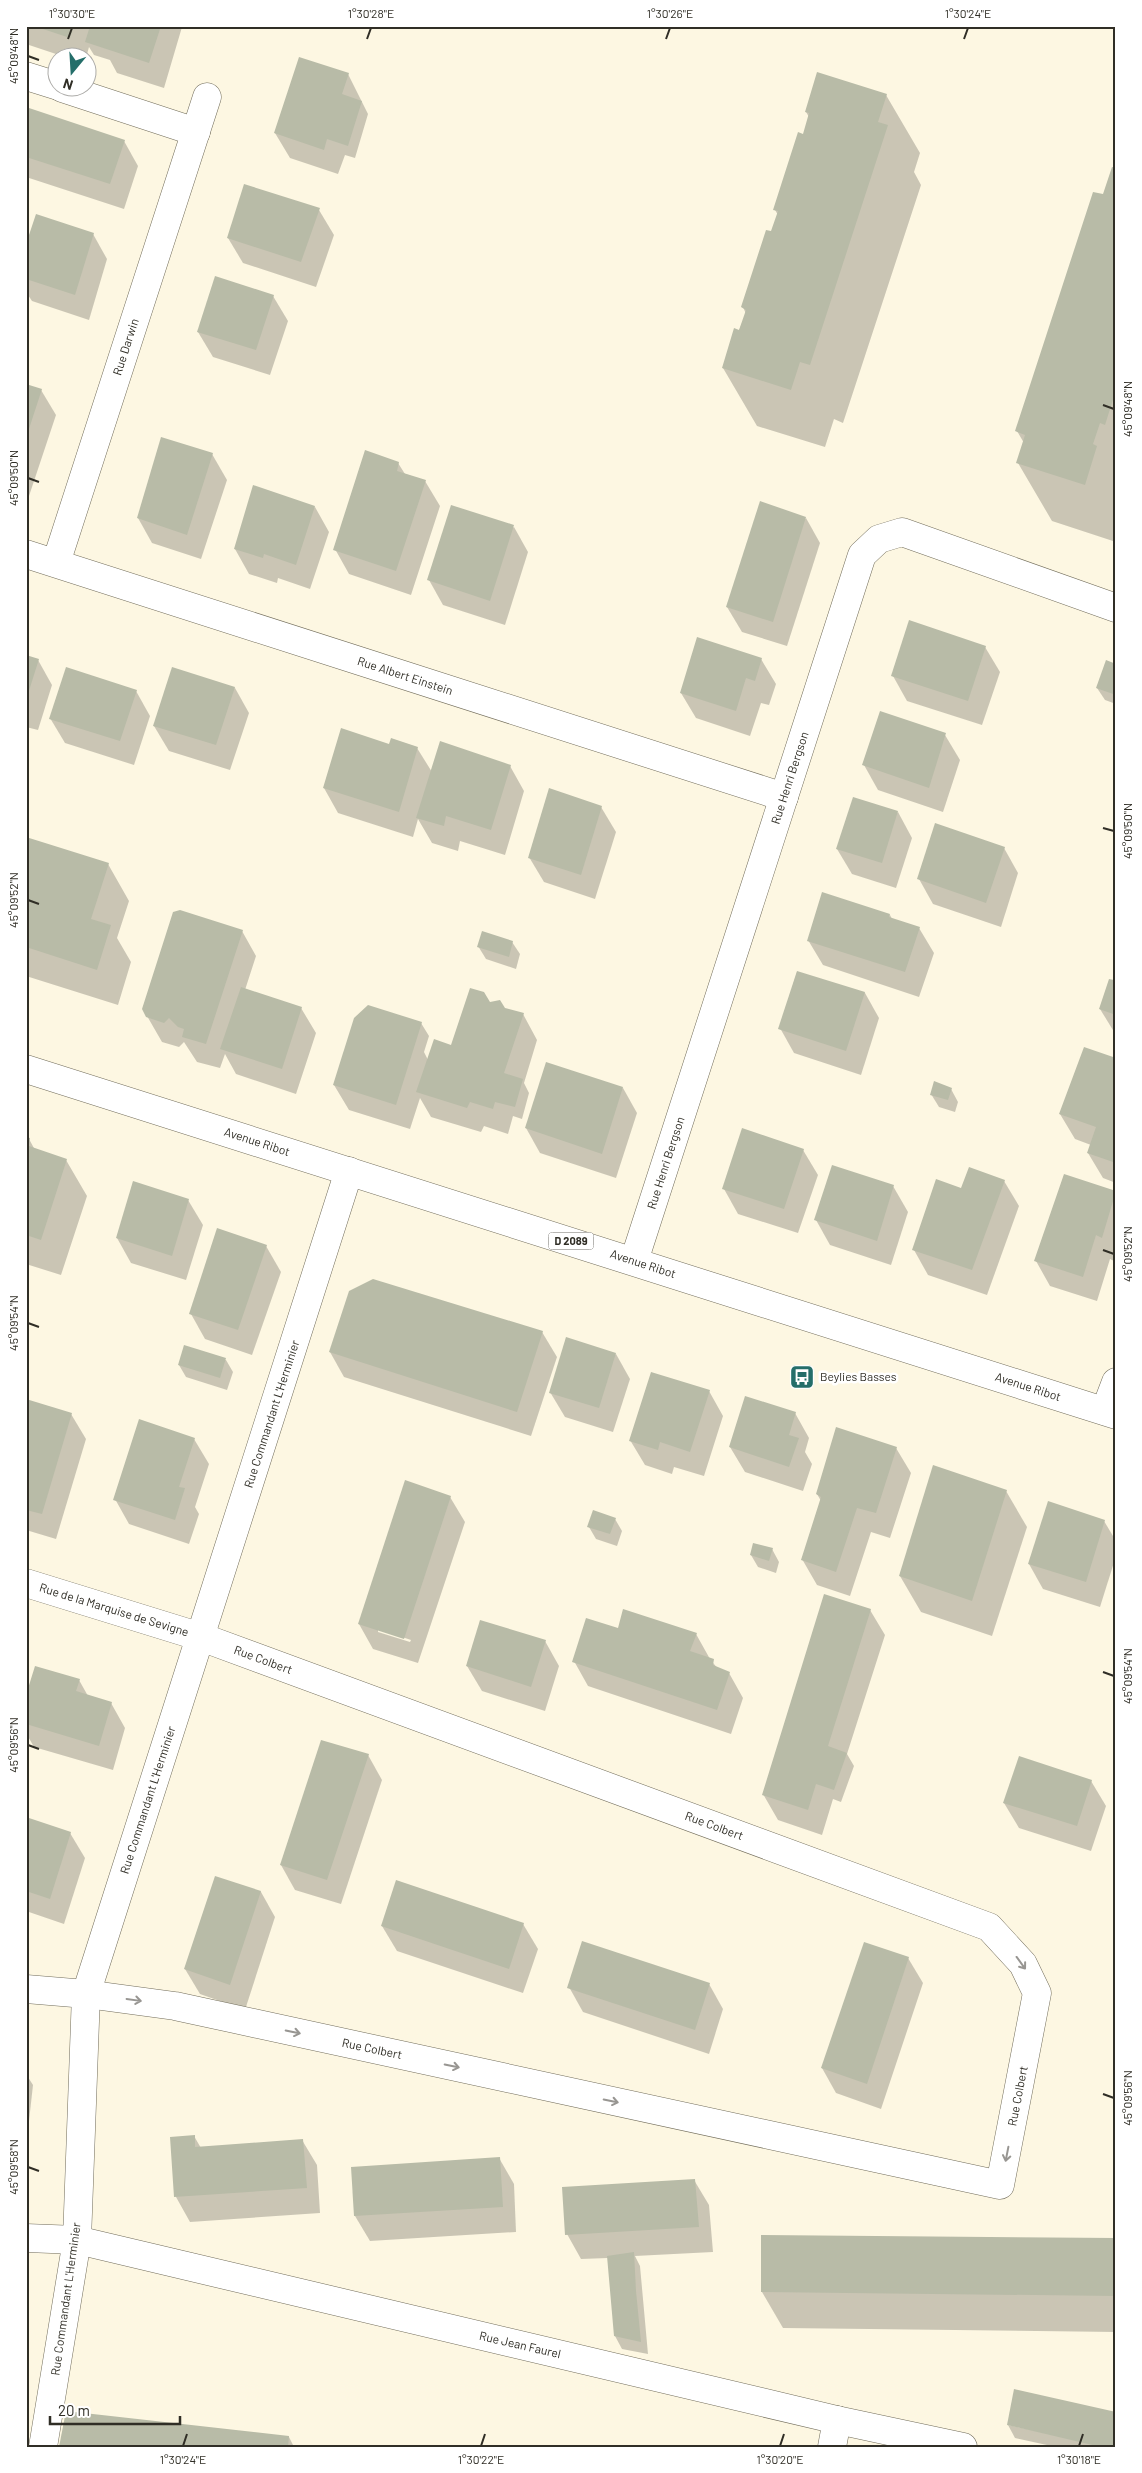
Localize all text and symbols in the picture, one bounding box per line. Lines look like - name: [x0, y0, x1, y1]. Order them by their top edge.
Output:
- text: 1°30'30"E: [49, 6, 95, 20]
- text: 1°30'28"E: [348, 6, 394, 20]
- text: 1°30'26"E: [647, 6, 693, 20]
- text: 1°30'24"E: [945, 6, 991, 20]
- text: 45°09'48"N: [6, 28, 20, 84]
- north arrow: [48, 48, 98, 98]
- text: N: [61, 75, 75, 94]
- street label: Rue Darwin: [109, 317, 141, 377]
- text: 45°09'48"N: [1120, 381, 1134, 437]
- text: 45°09'50"N: [6, 450, 20, 506]
- street label: Rue Albert Einstein: [356, 653, 455, 697]
- street label: Rue Henri Bergson: [768, 730, 811, 826]
- text: 45°09'50"N: [1120, 803, 1134, 859]
- text: 45°09'52"N: [6, 872, 20, 928]
- street label: Rue Henri Bergson: [644, 1115, 687, 1211]
- street label: Avenue Ribot: [223, 1124, 292, 1158]
- text: 45°09'52"N: [1120, 1226, 1134, 1282]
- road number: D 2089: [548, 1232, 594, 1250]
- street label: Avenue Ribot: [609, 1246, 678, 1280]
- text: 45°09'54"N: [6, 1295, 20, 1351]
- street label: Rue Commandant L'Herminier: [241, 1337, 302, 1489]
- bus stop icon: Beylies Basses: [789, 1364, 815, 1390]
- place label: Beylies Basses: [820, 1369, 897, 1383]
- street label: Avenue Ribot: [994, 1369, 1063, 1403]
- street label: Rue de la Marquise de Sevigne: [38, 1580, 191, 1638]
- street label: Rue Colbert: [232, 1642, 294, 1676]
- text: 45°09'54"N: [1120, 1648, 1134, 1704]
- text: 45°09'56"N: [6, 1717, 20, 1773]
- street label: Rue Commandant L'Herminier: [117, 1723, 178, 1875]
- street label: Rue Colbert: [683, 1808, 745, 1842]
- one-way arrow: [1016, 1956, 1026, 1970]
- one-way arrow: [126, 1996, 142, 2006]
- one-way arrow: [285, 2028, 301, 2037]
- street label: Rue Colbert: [341, 2035, 403, 2061]
- one-way arrow: [444, 2062, 460, 2071]
- street label: Rue Colbert: [1004, 2065, 1030, 2127]
- text: 45°09'56"N: [1120, 2070, 1134, 2126]
- one-way arrow: [602, 2097, 618, 2106]
- text: 45°09'58"N: [6, 2139, 20, 2195]
- one-way arrow: [1002, 2145, 1012, 2161]
- street label: Rue Commandant L'Herminier: [47, 2221, 83, 2376]
- street label: Rue Jean Faurel: [478, 2328, 562, 2360]
- scale bar: [50, 2393, 180, 2425]
- text: 20 m: [58, 2401, 90, 2419]
- text: 1°30'24"E: [160, 2452, 206, 2466]
- text: 1°30'22"E: [458, 2452, 504, 2466]
- text: 1°30'20"E: [757, 2452, 803, 2466]
- text: 1°30'18"E: [1057, 2452, 1101, 2466]

